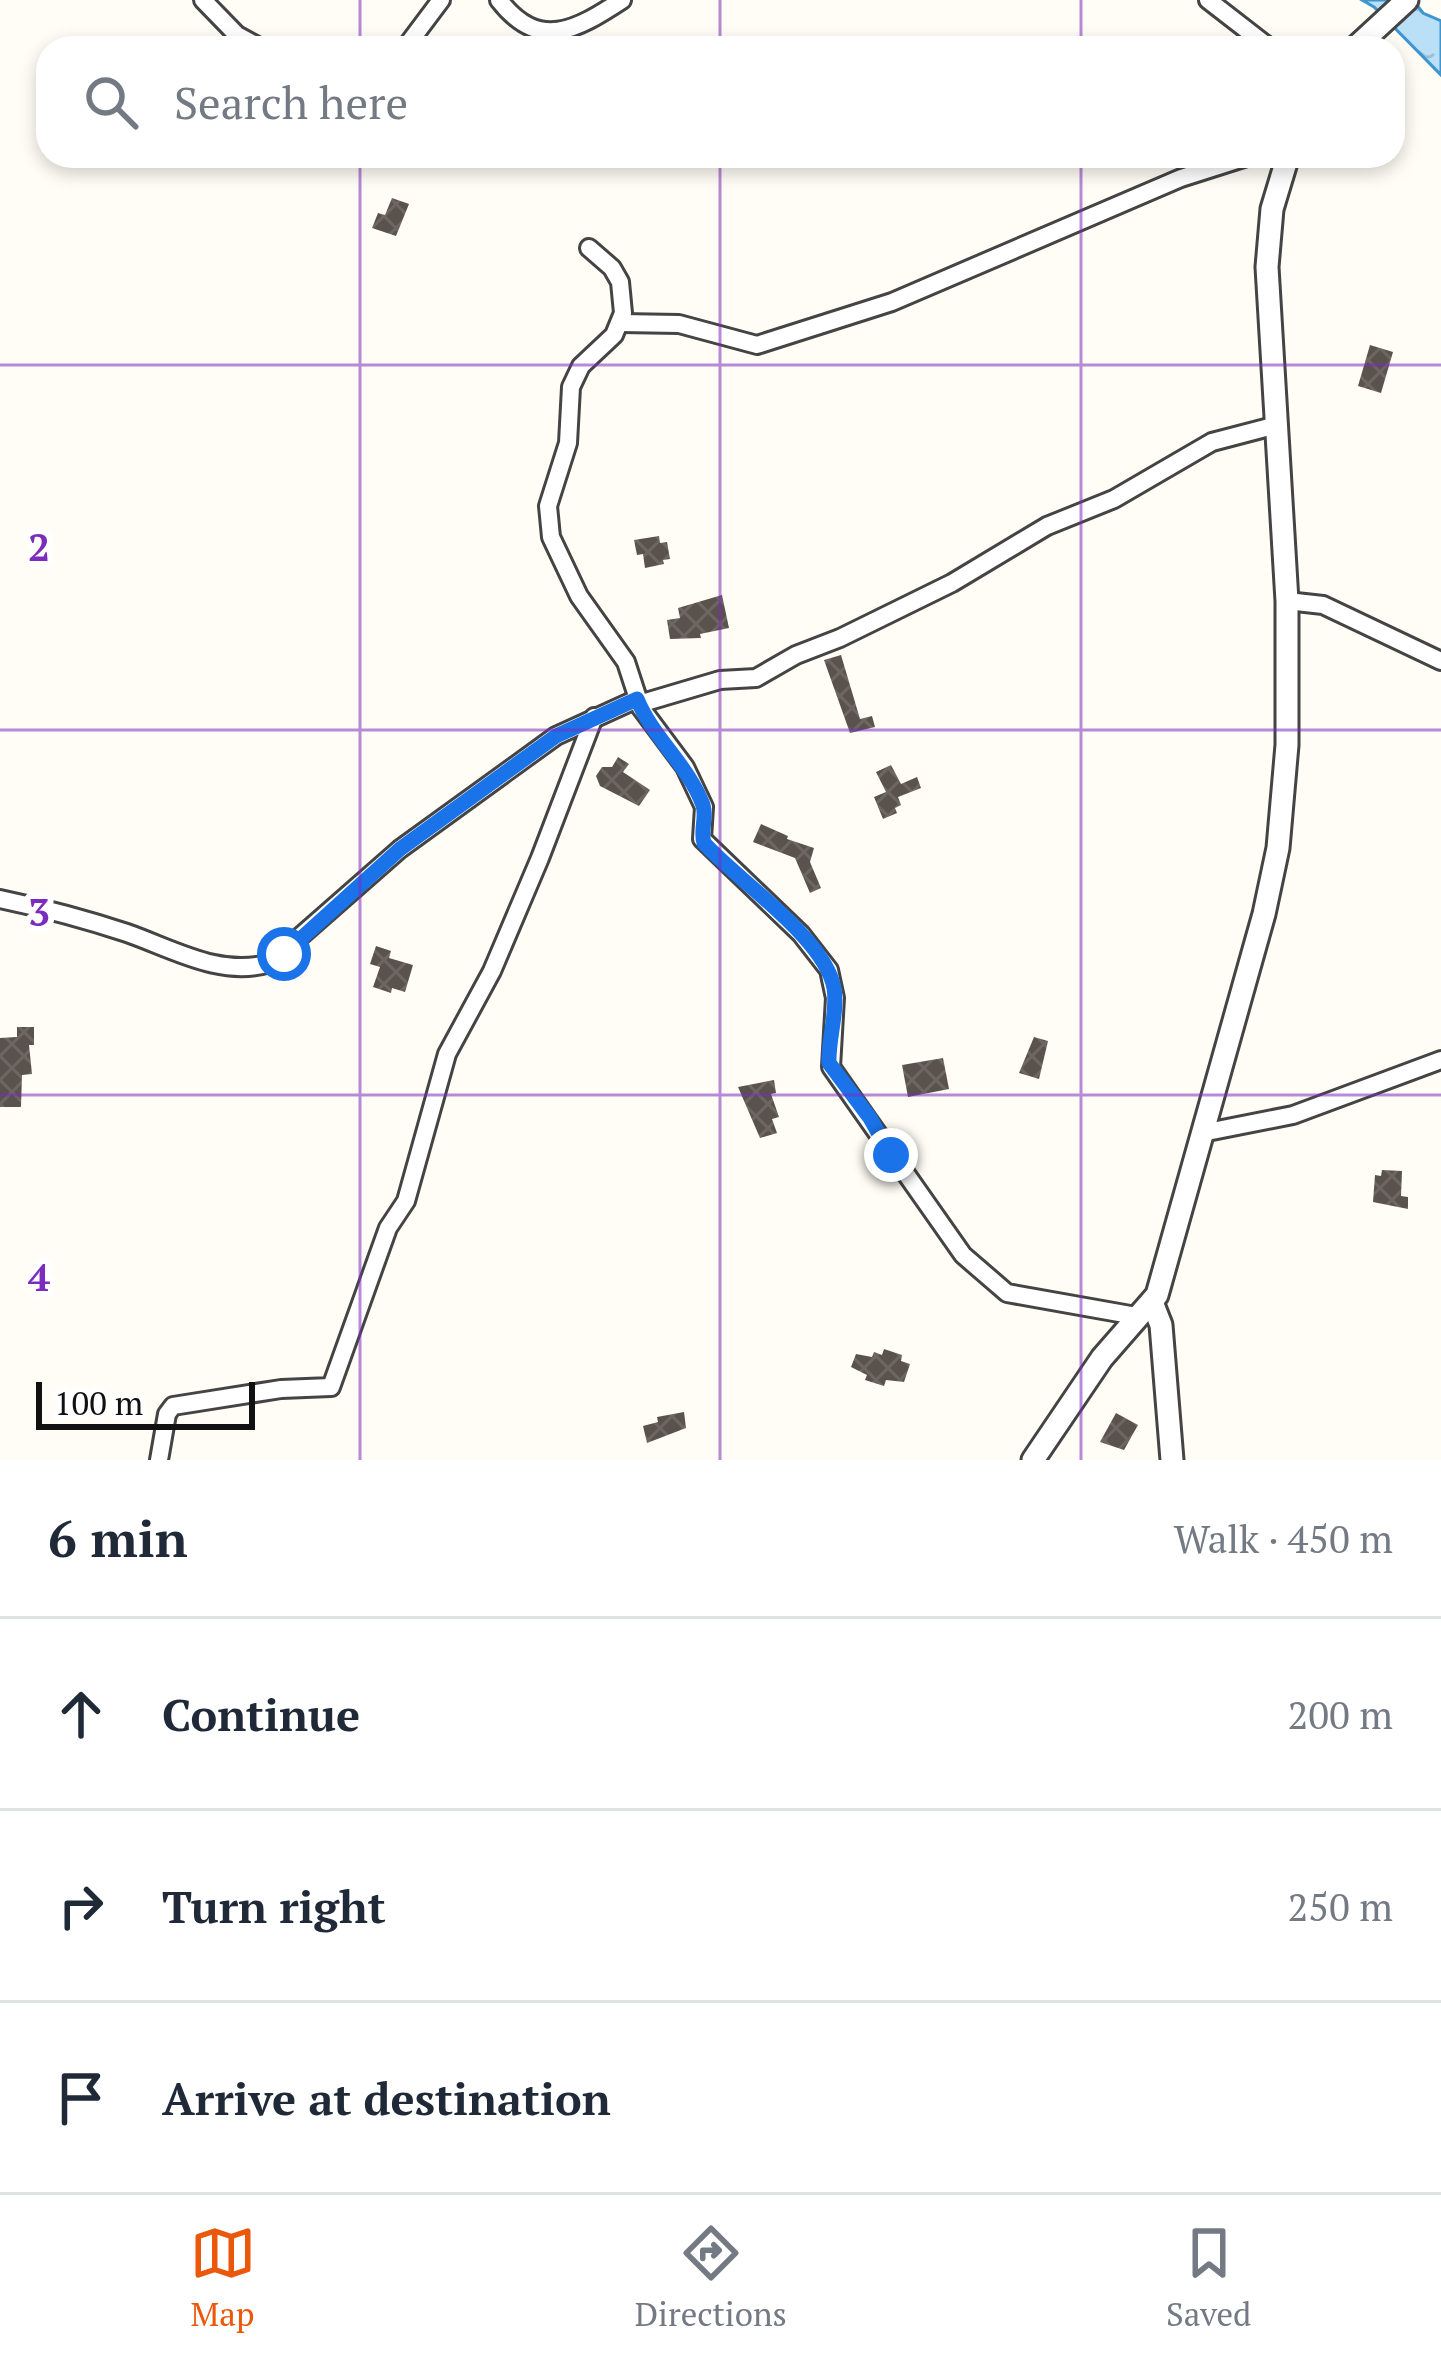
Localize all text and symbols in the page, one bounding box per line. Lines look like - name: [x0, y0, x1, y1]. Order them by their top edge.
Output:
- search box: [36, 36, 1405, 168]
- icon: search: [78, 69, 144, 135]
- text: Search here: [174, 72, 408, 132]
- text: 2: [28, 520, 50, 572]
- text: 3: [28, 885, 50, 937]
- route start: [257, 927, 311, 981]
- route end: [864, 1128, 918, 1182]
- text: 4: [28, 1250, 50, 1302]
- scale bar: [36, 1376, 255, 1429]
- text: 100 m: [54, 1381, 143, 1424]
- text: 6 min: [48, 1504, 188, 1572]
- text: Walk · 450 m: [1174, 1512, 1393, 1564]
- icon: ahead: [48, 1681, 114, 1747]
- text: Continue: [162, 1684, 360, 1744]
- text: 200 m: [1288, 1688, 1393, 1740]
- icon: right: [48, 1873, 114, 1939]
- text: Turn right: [162, 1876, 386, 1936]
- text: 250 m: [1288, 1880, 1393, 1932]
- icon: arrive: [48, 2065, 114, 2131]
- text: Arrive at destination: [162, 2068, 611, 2128]
- tab: Map: [190, 2220, 256, 2335]
- tab: Directions: [635, 2220, 787, 2335]
- tab: Saved: [1166, 2220, 1251, 2335]

